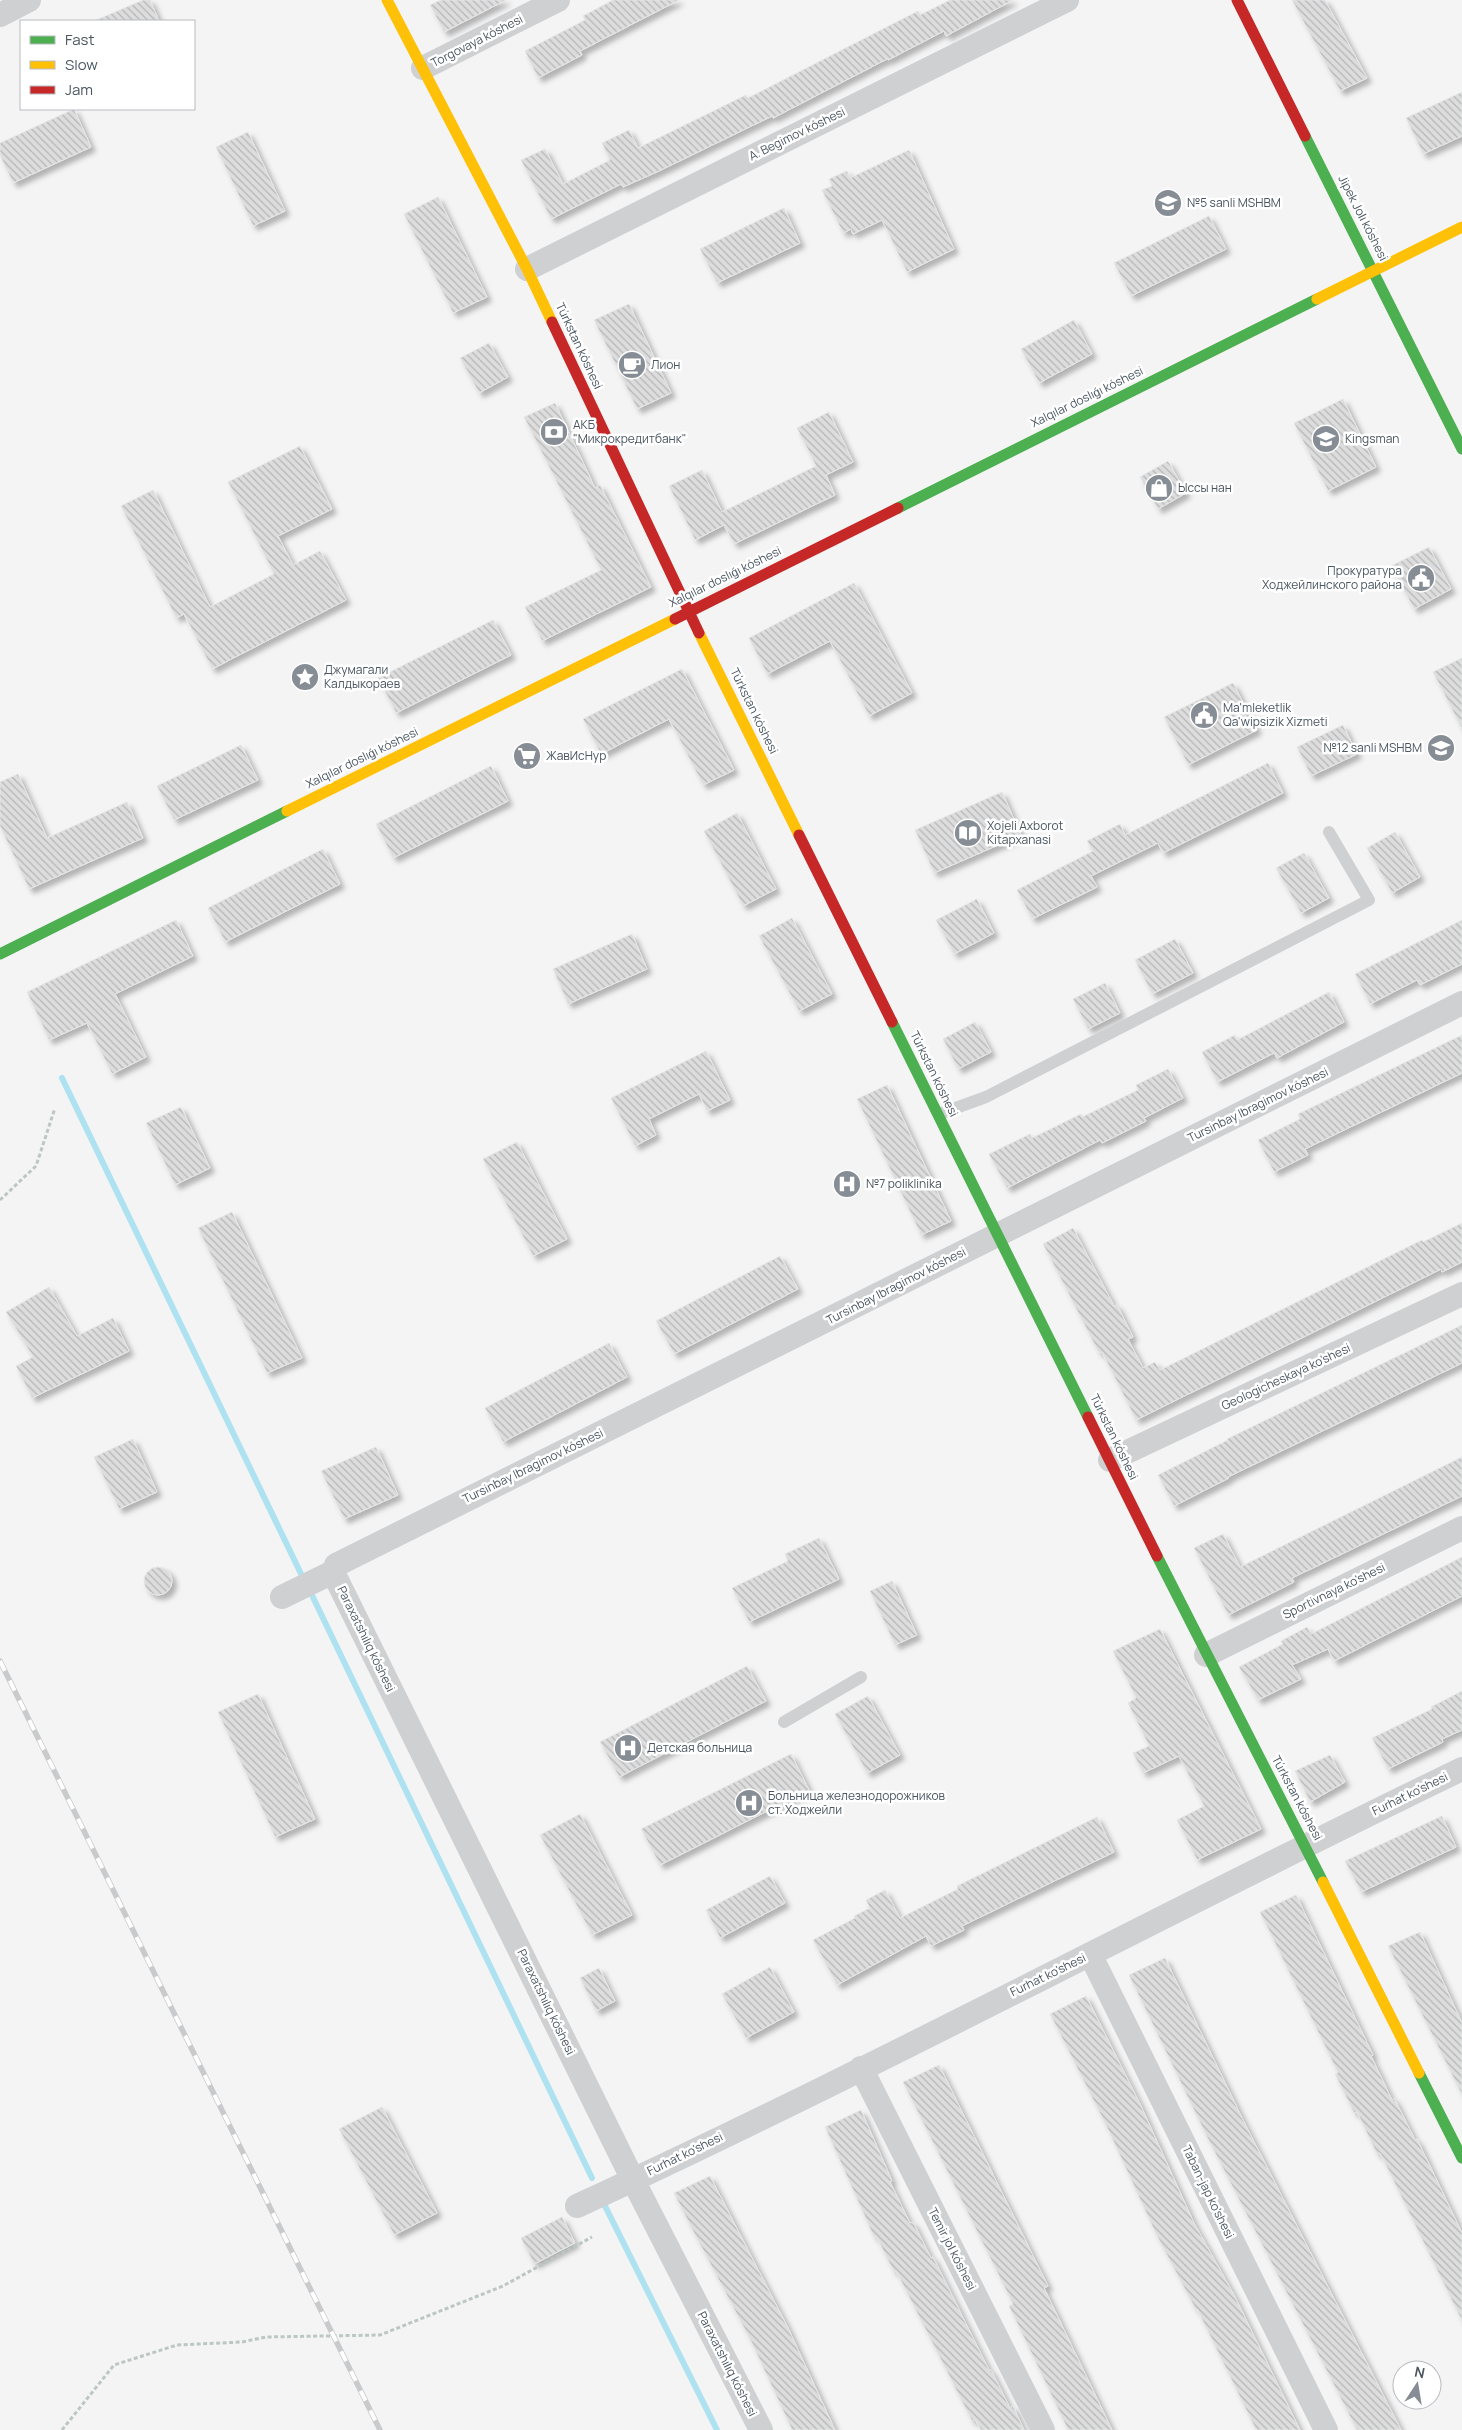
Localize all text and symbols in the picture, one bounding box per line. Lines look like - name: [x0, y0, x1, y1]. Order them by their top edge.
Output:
- street label: Torgovaya kóshesi: [428, 10, 526, 71]
- legend: [20, 20, 195, 110]
- text: Fast: [65, 29, 94, 50]
- text: Slow: [65, 54, 98, 75]
- text: Jam: [65, 79, 93, 100]
- street label: A. Begimov kóshesi: [746, 103, 848, 164]
- street label: Jipek Jolı kóshesi: [1335, 172, 1392, 263]
- school or university icon: №5 sanli MSHBM: [1153, 188, 1183, 218]
- place label: №5 sanli MSHBM: [1187, 194, 1281, 211]
- street label: Túrkstan kóshesi: [552, 300, 607, 392]
- cafe icon: Лион: [617, 350, 647, 380]
- place label: Лион: [651, 356, 680, 373]
- street label: Xalqılar doslıǵı kóshesi: [1028, 362, 1146, 431]
- place label: АКБ "Микрокредитбанк": [573, 416, 686, 447]
- bank icon: АКБ "Микрокредитбанк": [539, 417, 569, 447]
- school or university icon: Kingsman: [1311, 424, 1341, 454]
- place label: Kingsman: [1345, 430, 1399, 447]
- shop icon: Ыссы нан: [1144, 473, 1174, 503]
- place label: Ыссы нан: [1178, 479, 1232, 496]
- street label: Xalqılar doslıǵı kóshesi: [666, 542, 784, 611]
- place label: Прокуратура Ходжейлинского района: [1262, 562, 1402, 593]
- public building icon: Прокуратура Ходжейлинского района: [1406, 563, 1436, 593]
- place label: Джумагали Калдыкораев: [324, 661, 401, 692]
- place icon: Джумагали Калдыкораев: [290, 662, 320, 692]
- street label: Túrkstan kóshesi: [726, 665, 783, 757]
- place label: Ma'mleketlik Qa'wipsizik Xizmeti: [1223, 699, 1328, 730]
- public building icon: Ma'mleketlik Qa'wipsizik Xizmeti: [1189, 700, 1219, 730]
- street label: Xalqılar doslıǵı kóshesi: [303, 723, 421, 792]
- school or university icon: №12 sanli MSHBM: [1426, 733, 1456, 763]
- place label: №12 sanli MSHBM: [1324, 739, 1422, 756]
- supermarket icon: ЖавИсНур: [512, 741, 542, 771]
- place label: ЖавИсНур: [546, 747, 606, 764]
- place label: Xojeli Axborot Kitapxanasi: [987, 817, 1064, 848]
- library icon: Xojeli Axborot Kitapxanasi: [953, 818, 983, 848]
- street label: Túrkstan kóshesi: [906, 1028, 963, 1120]
- street label: Tursinbay Ibragimov kóshesi: [1185, 1063, 1331, 1146]
- hospital icon: №7 poliklinika: [832, 1169, 862, 1199]
- place label: №7 poliklinika: [866, 1175, 942, 1192]
- street label: Tursinbay Ibragimov kóshesi: [823, 1243, 969, 1328]
- street label: Geologicheskaya ko'shesi: [1218, 1339, 1353, 1414]
- street label: Túrkstan kóshesi: [1086, 1391, 1143, 1483]
- street label: Tursinbay Ibragimov kóshesi: [460, 1424, 606, 1507]
- street label: Sportivnaya ko'shesi: [1280, 1558, 1388, 1623]
- street label: Paraxatshılıq kóshesi: [333, 1583, 399, 1695]
- hospital icon: Детская больница: [613, 1733, 643, 1763]
- place label: Детская больница: [647, 1739, 752, 1756]
- street label: Túrkstan kóshesi: [1268, 1752, 1327, 1843]
- street label: Furhat ko'shesi: [1369, 1768, 1450, 1819]
- place label: Больница железнодорожников ст. Ходжейли: [768, 1787, 946, 1818]
- hospital icon: Больница железнодорожников ст. Ходжейли: [734, 1788, 764, 1818]
- street label: Paraxatshılıq kóshesi: [513, 1946, 579, 2058]
- street label: Furhat ko'shesi: [1007, 1949, 1088, 2000]
- street label: Furhat ko'shesi: [644, 2128, 725, 2179]
- street label: Taban-jap ko'shesi: [1178, 2142, 1238, 2241]
- street label: Temir jol kóshesi: [924, 2205, 981, 2293]
- street label: Paraxatshılıq kóshesi: [694, 2308, 761, 2419]
- north arrow: [1392, 2360, 1442, 2410]
- text: N: [1413, 2361, 1427, 2382]

